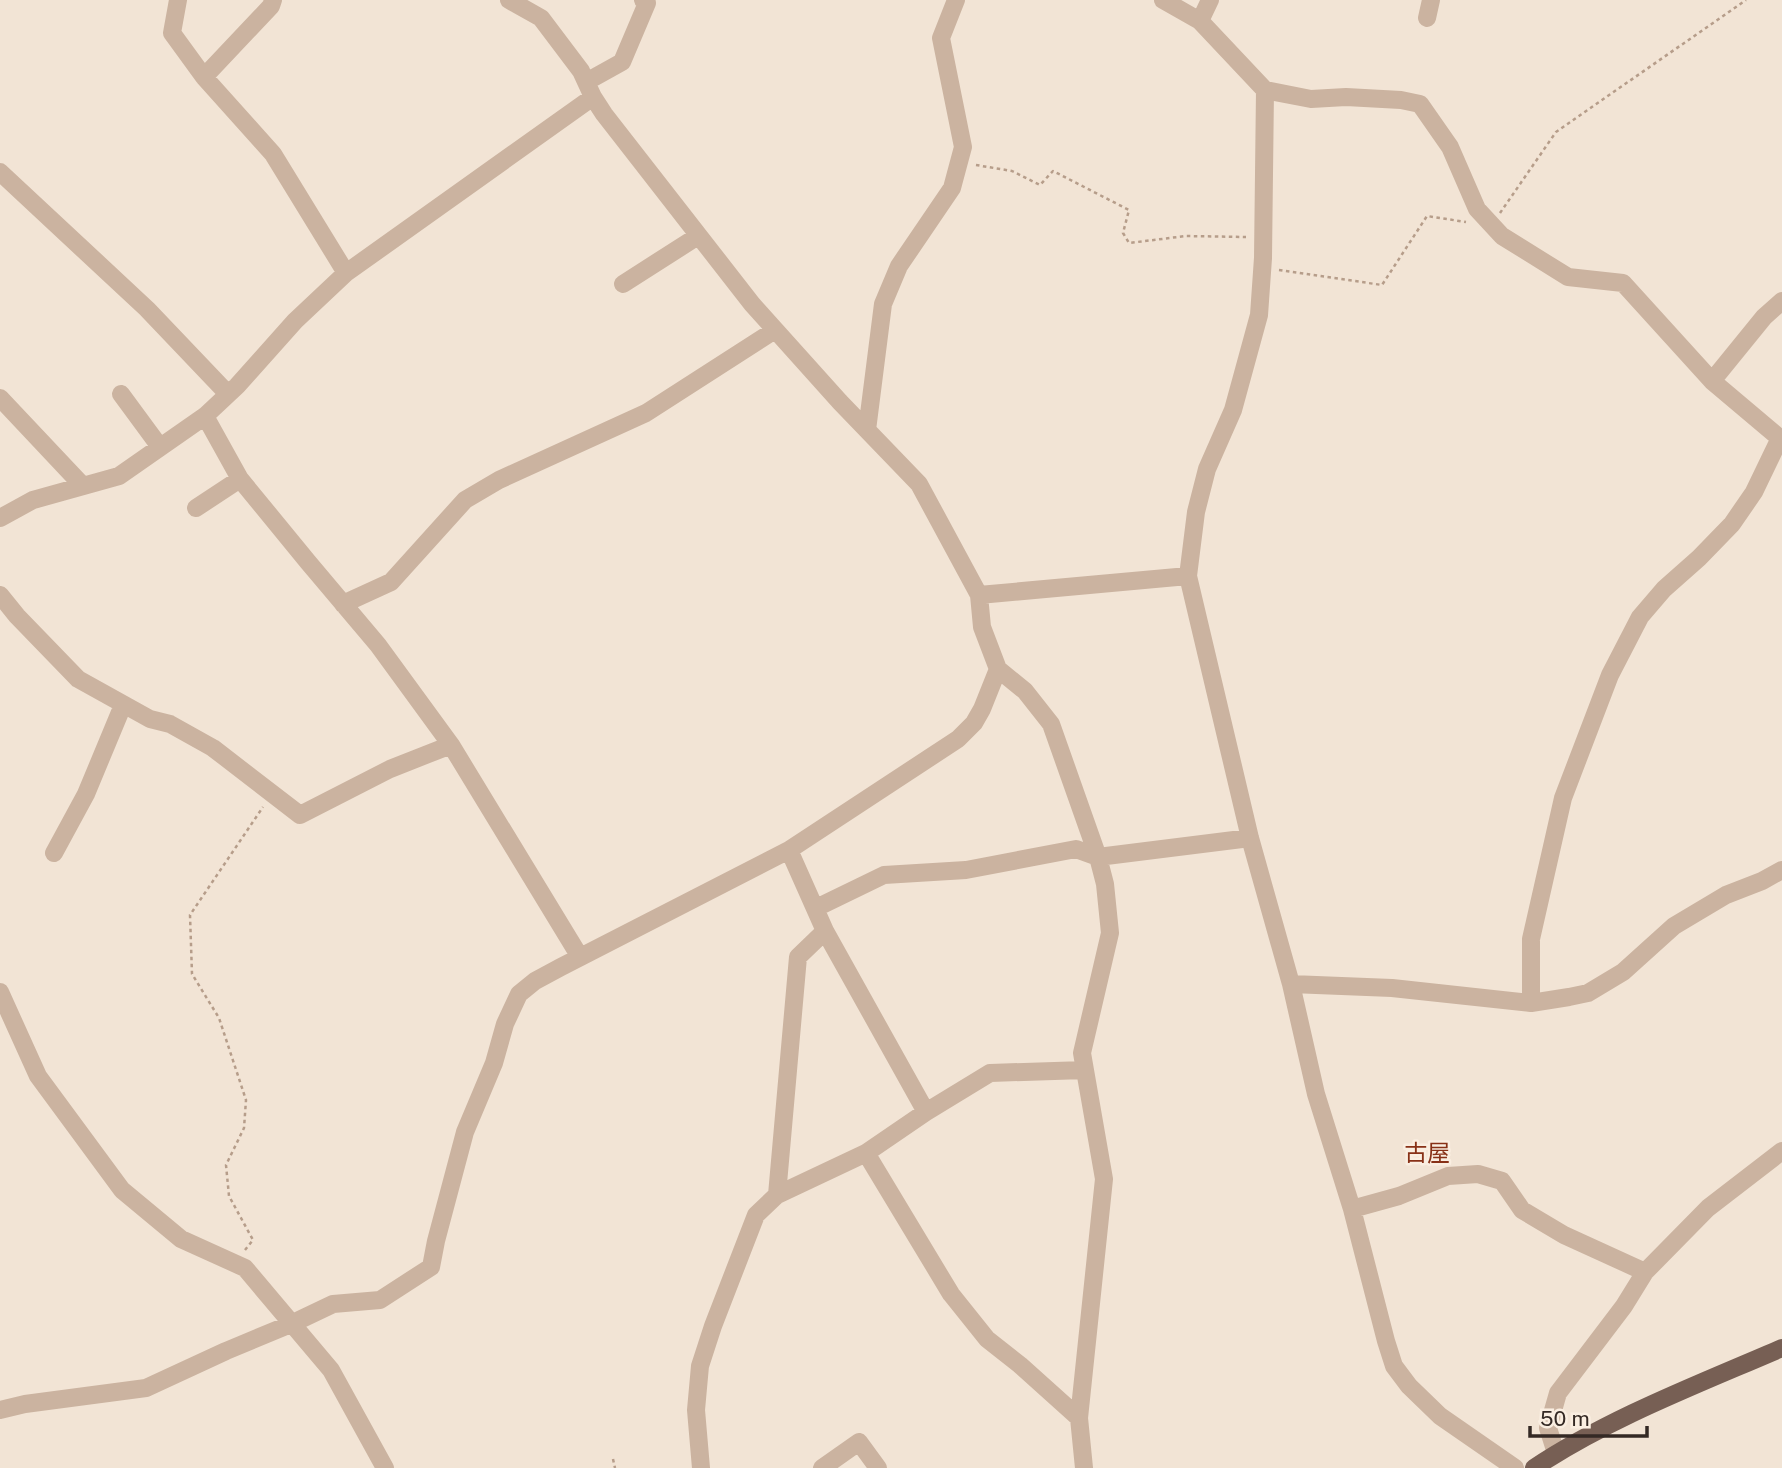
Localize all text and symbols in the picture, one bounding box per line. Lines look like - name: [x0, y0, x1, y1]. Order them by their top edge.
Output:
- district label: 古屋: [1404, 1139, 1450, 1166]
- scale bar: [1530, 1394, 1647, 1438]
- text: 50 m: [1540, 1406, 1590, 1431]

